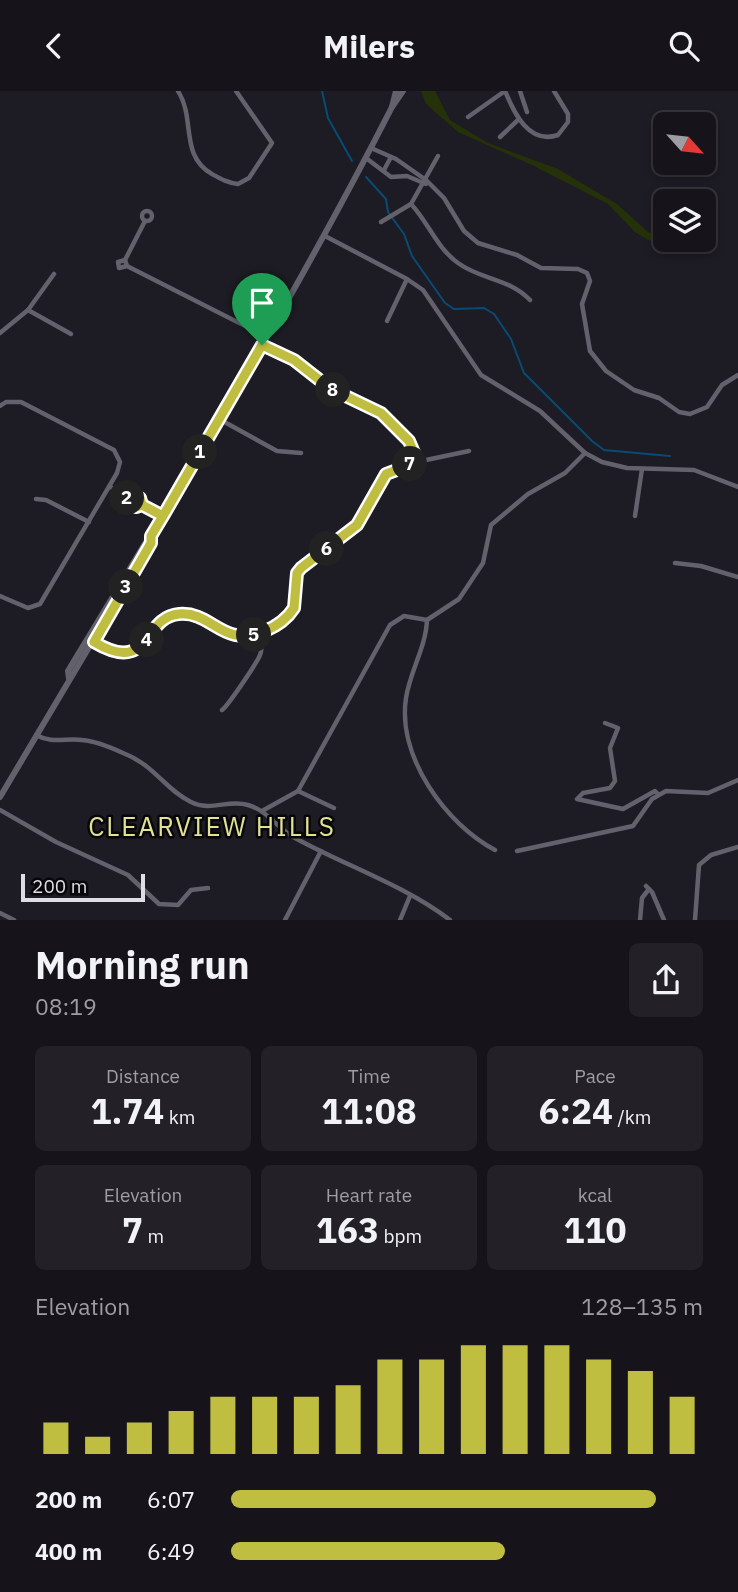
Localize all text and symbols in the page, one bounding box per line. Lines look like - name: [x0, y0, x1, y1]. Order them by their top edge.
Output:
- text: Milers: [323, 25, 415, 67]
- icon: back: [35, 27, 73, 65]
- icon: search: [665, 27, 703, 65]
- north arrow: [653, 112, 716, 175]
- map controls: [653, 112, 716, 252]
- button: layers: [653, 189, 716, 252]
- pin: [232, 273, 292, 345]
- icon: arrive: [243, 284, 281, 322]
- pin: 8: [316, 373, 350, 407]
- text: 8: [327, 377, 338, 401]
- pin: 1: [182, 435, 218, 469]
- text: 1: [194, 439, 205, 463]
- pin: 7: [392, 447, 428, 481]
- text: 7: [404, 451, 415, 475]
- pin: 2: [110, 481, 144, 515]
- text: 2: [121, 485, 132, 509]
- pin: 6: [310, 531, 344, 567]
- text: 6: [321, 536, 332, 560]
- pin: 3: [108, 569, 144, 605]
- text: 3: [120, 574, 131, 598]
- pin: 5: [236, 617, 272, 653]
- text: 5: [248, 622, 259, 646]
- pin: 4: [130, 623, 164, 657]
- text: 4: [141, 627, 152, 651]
- district label: CLEARVIEW HILLS: [88, 809, 336, 843]
- scale bar: [21, 871, 145, 903]
- text: 200 m: [32, 874, 87, 898]
- text: Morning run: [35, 940, 250, 989]
- button: share: [629, 943, 703, 1017]
- text: 08:19: [35, 991, 97, 1021]
- text: Distance: [106, 1064, 180, 1088]
- text: Time: [348, 1064, 390, 1088]
- text: Pace: [574, 1064, 616, 1088]
- text: 1.74: [91, 1088, 164, 1134]
- text: 11:08: [321, 1088, 417, 1134]
- text: 6:24: [539, 1088, 613, 1134]
- text: km: [164, 1105, 195, 1129]
- text: /km: [613, 1105, 651, 1129]
- text: Elevation: [104, 1183, 182, 1207]
- text: Heart rate: [326, 1183, 412, 1207]
- text: kcal: [578, 1183, 612, 1207]
- text: 7: [122, 1207, 143, 1253]
- text: 163: [316, 1207, 379, 1253]
- text: 110: [563, 1207, 627, 1253]
- text: m: [143, 1224, 164, 1248]
- text: bpm: [379, 1224, 422, 1248]
- text: Elevation: [35, 1291, 130, 1321]
- text: 128–135 m: [581, 1291, 703, 1321]
- text: 200 m: [35, 1484, 102, 1514]
- text: 6:07: [147, 1484, 195, 1514]
- text: 400 m: [35, 1536, 102, 1566]
- text: 6:49: [147, 1536, 195, 1566]

